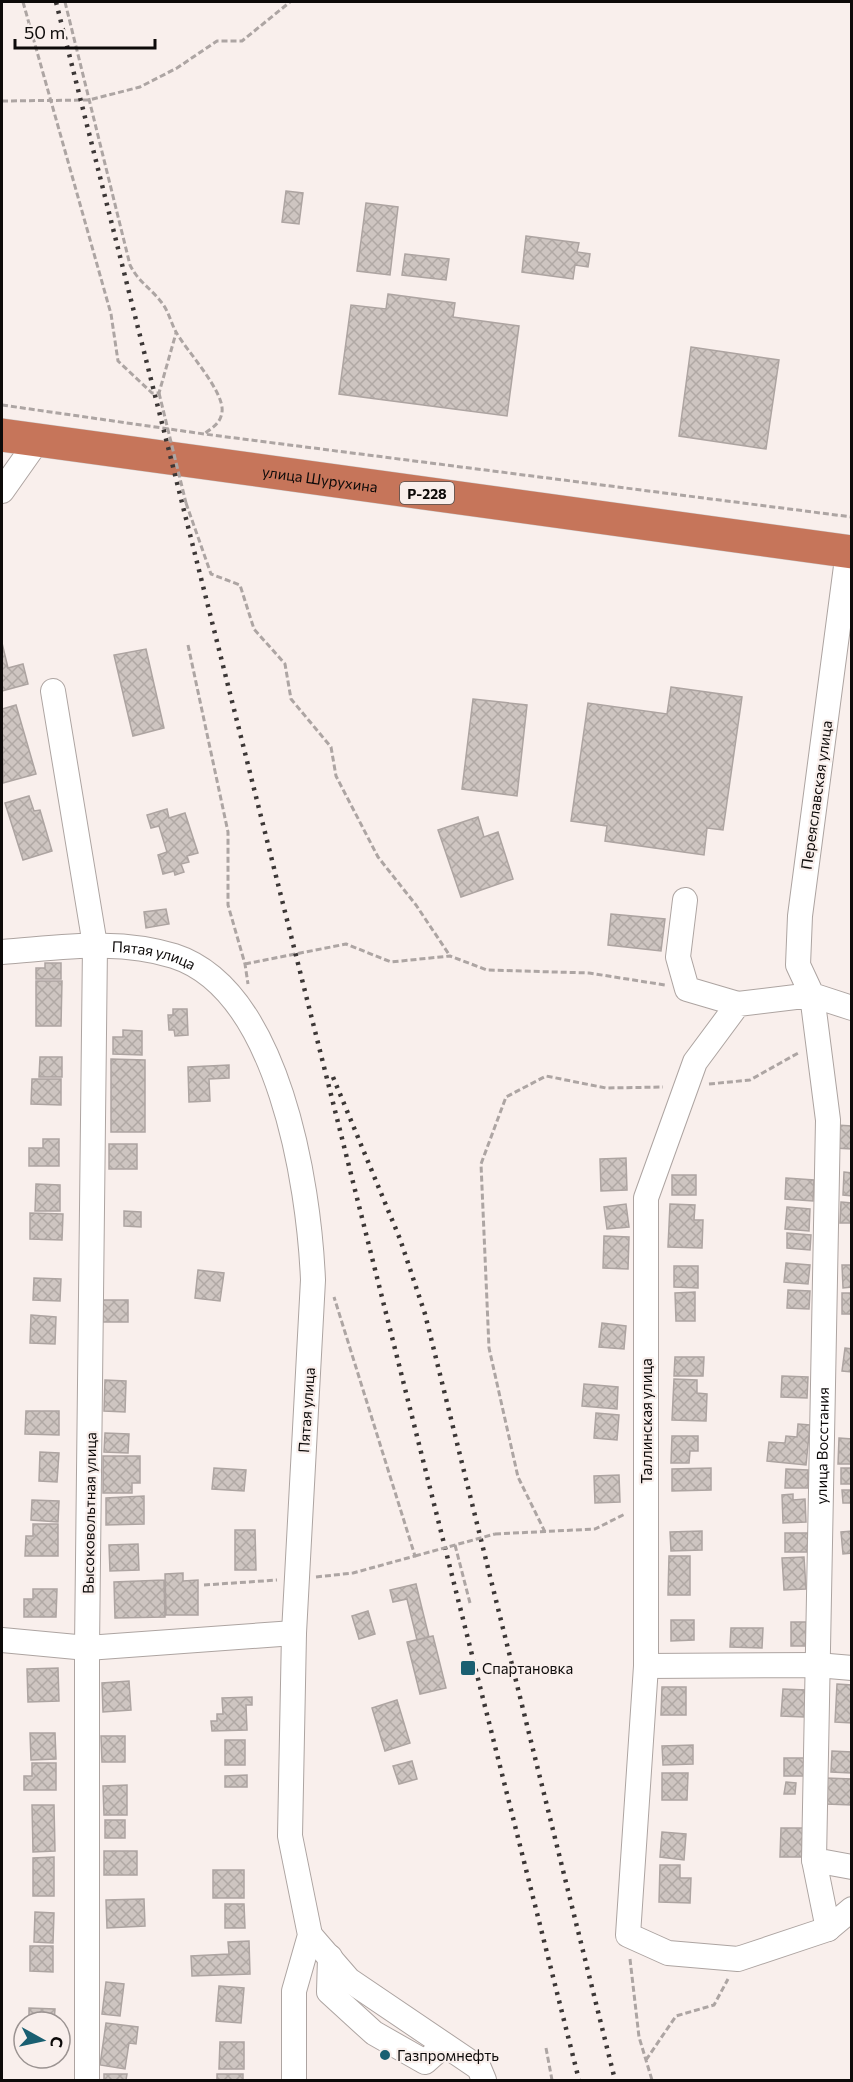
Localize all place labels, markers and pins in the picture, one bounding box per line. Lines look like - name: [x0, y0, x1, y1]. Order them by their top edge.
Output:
- marker: Спартановка: [459, 1659, 477, 1677]
- place label: Спартановка: [482, 1659, 573, 1677]
- place label: Газпромнефть: [397, 2046, 499, 2064]
- marker: Газпромнефть: [378, 2048, 392, 2062]

